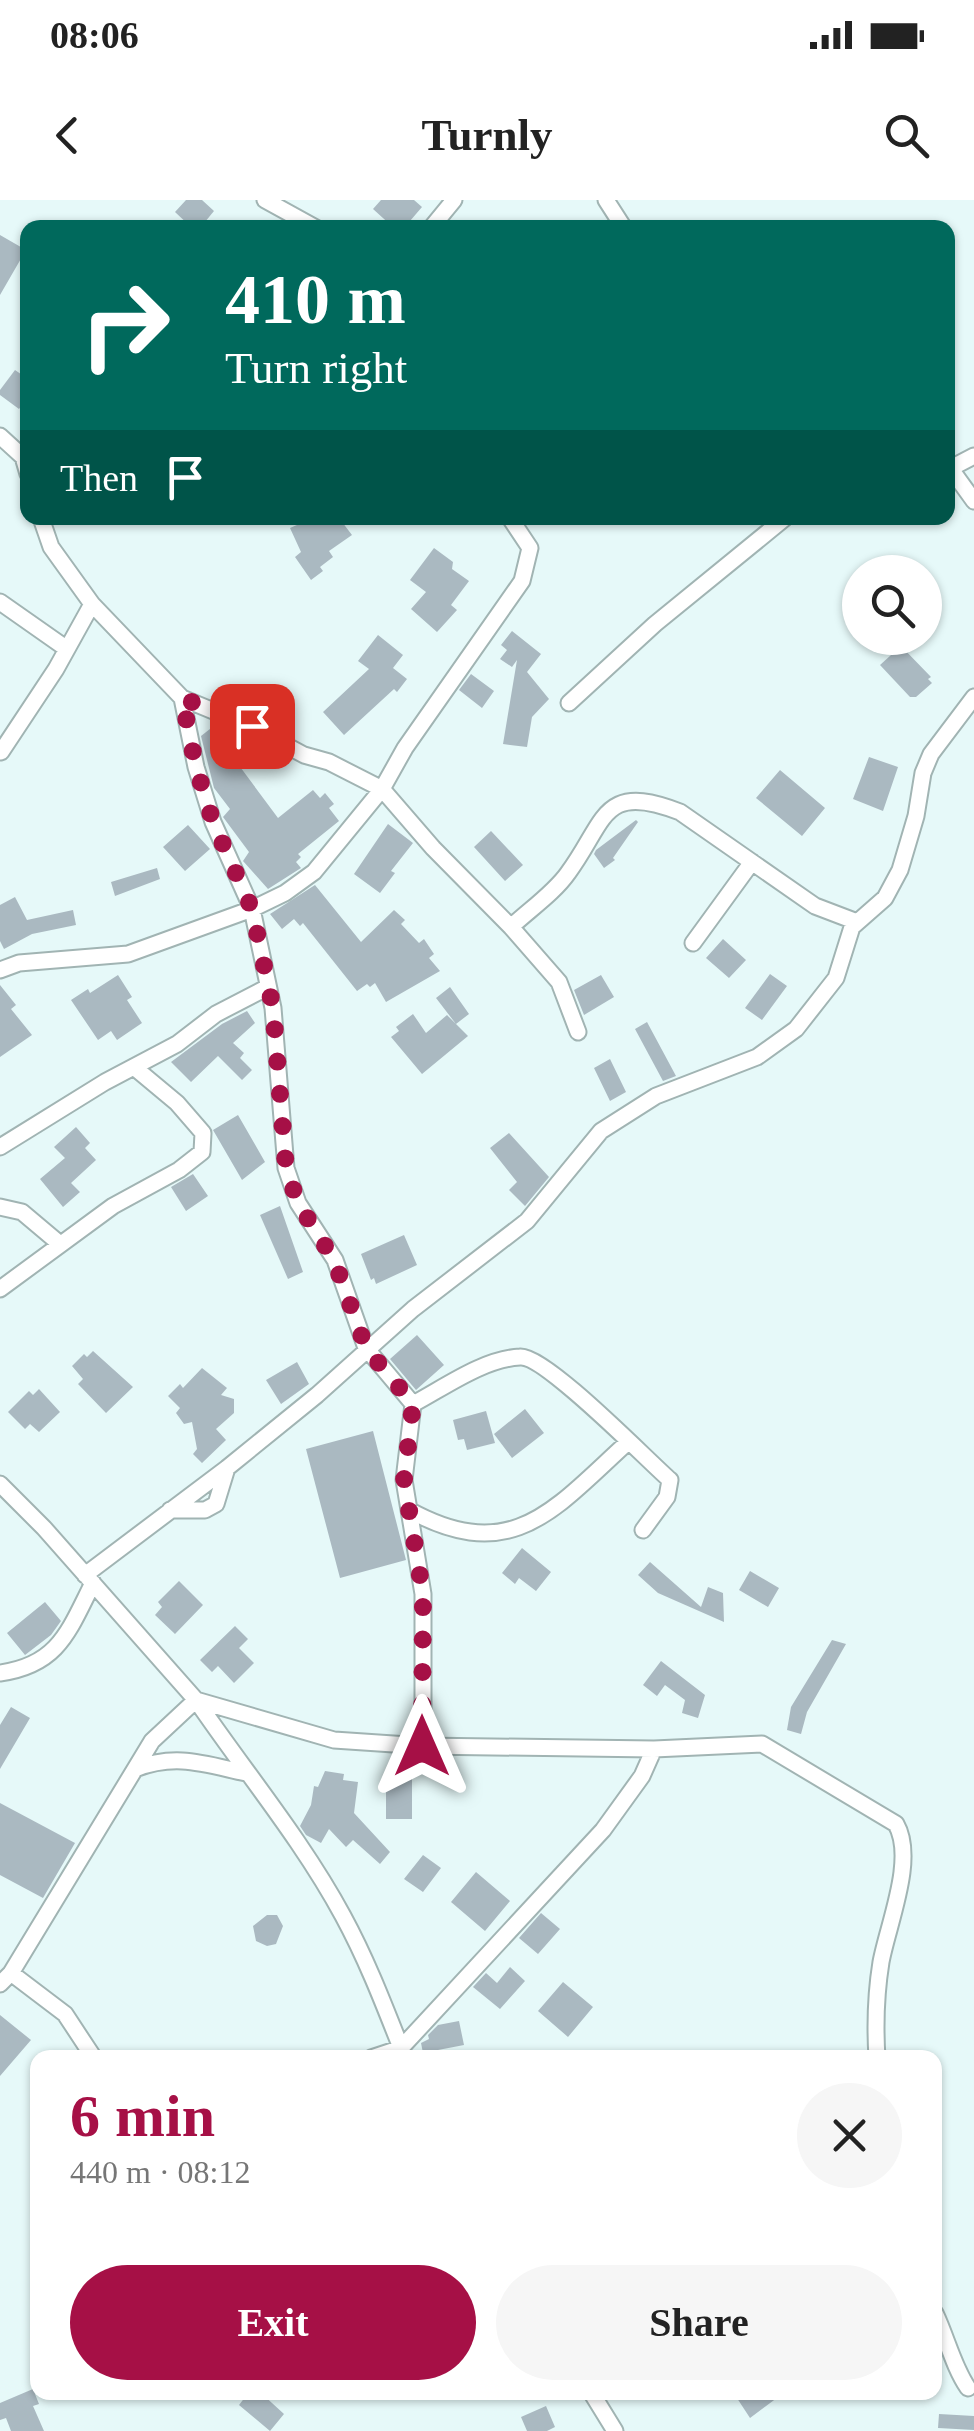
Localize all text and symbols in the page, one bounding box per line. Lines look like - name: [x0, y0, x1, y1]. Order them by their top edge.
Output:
- text: 08:06: [50, 14, 139, 56]
- icon: back: [40, 108, 95, 163]
- icon: search: [879, 108, 934, 163]
- text: Turnly: [422, 110, 552, 160]
- icon: right: [60, 260, 190, 390]
- text: 410 m: [225, 261, 406, 338]
- text: Turn right: [225, 343, 407, 393]
- icon: arrive: [158, 450, 213, 505]
- text: Then: [60, 457, 138, 499]
- map controls: [842, 555, 942, 655]
- button: search: [842, 555, 942, 655]
- pin: [210, 684, 295, 769]
- icon: arrive: [225, 699, 280, 754]
- position arrow: [370, 1694, 474, 1798]
- text: 6 min: [70, 2083, 215, 2149]
- button: close: [797, 2083, 902, 2188]
- text: 440 m · 08:12: [70, 2154, 250, 2190]
- button: Exit: [70, 2265, 476, 2380]
- button: Share: [496, 2265, 902, 2380]

